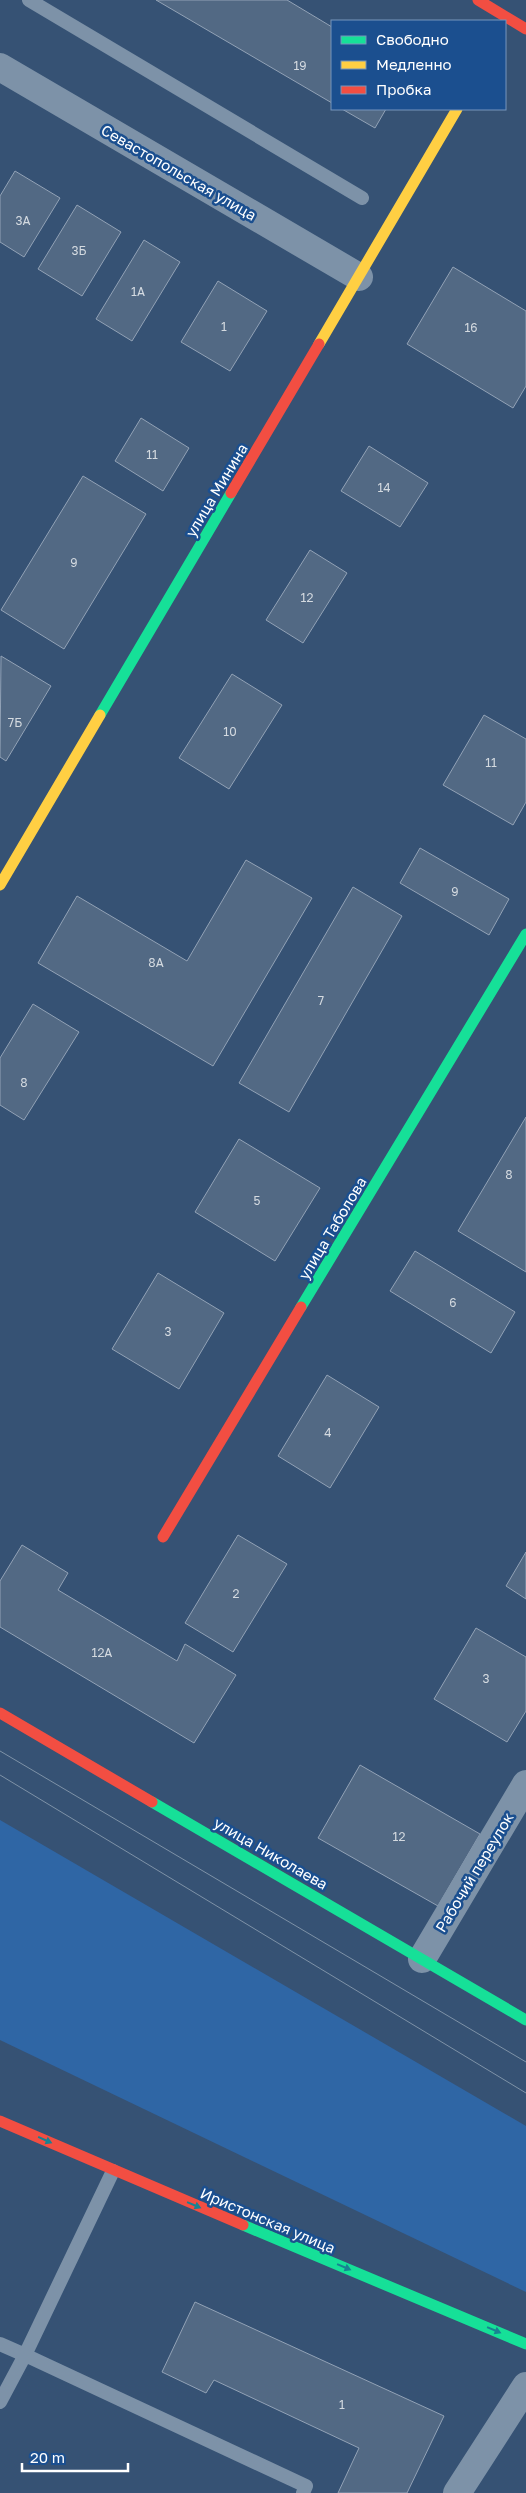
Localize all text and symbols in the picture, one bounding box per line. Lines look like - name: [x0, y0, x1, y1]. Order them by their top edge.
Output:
- legend: [331, 20, 506, 110]
- text: Свободно: [376, 30, 449, 48]
- text: Медленно: [376, 55, 452, 73]
- house number: 19: [293, 58, 307, 73]
- text: Пробка: [376, 80, 431, 98]
- street label: Севастопольская улица: [98, 120, 260, 224]
- house number: 3А: [15, 213, 31, 228]
- house number: 3Б: [71, 243, 87, 258]
- house number: 1А: [131, 284, 145, 299]
- house number: 1: [221, 319, 227, 334]
- house number: 16: [464, 320, 478, 335]
- street label: улица Минина: [181, 440, 251, 540]
- house number: 11: [146, 447, 158, 462]
- house number: 14: [377, 480, 391, 495]
- house number: 9: [70, 555, 78, 570]
- house number: 12: [301, 590, 313, 605]
- house number: 7Б: [8, 715, 22, 730]
- house number: 10: [223, 724, 237, 739]
- house number: 11: [485, 755, 497, 770]
- house number: 9: [451, 884, 459, 899]
- house number: 8А: [148, 955, 164, 970]
- house number: 7: [318, 993, 324, 1008]
- house number: 8: [20, 1075, 28, 1090]
- house number: 8: [505, 1167, 513, 1182]
- street label: улица Таболова: [294, 1173, 370, 1283]
- house number: 5: [254, 1193, 261, 1208]
- house number: 6: [449, 1295, 457, 1310]
- house number: 3: [164, 1324, 172, 1339]
- house number: 4: [324, 1425, 332, 1440]
- house number: 2: [233, 1586, 240, 1601]
- house number: 12А: [92, 1645, 112, 1660]
- house number: 3: [482, 1671, 490, 1686]
- street label: Рабочий переулок: [431, 1809, 517, 1935]
- street label: улица Николаева: [211, 1813, 331, 1893]
- house number: 12: [393, 1829, 405, 1844]
- one-way arrow: [38, 2137, 52, 2145]
- street label: Иристонская улица: [198, 2183, 338, 2257]
- one-way arrow: [187, 2201, 201, 2209]
- one-way arrow: [337, 2264, 351, 2272]
- one-way arrow: [487, 2326, 501, 2334]
- house number: 1: [339, 2397, 345, 2412]
- scale bar: [22, 2440, 129, 2472]
- text: 20 m: [30, 2448, 65, 2466]

